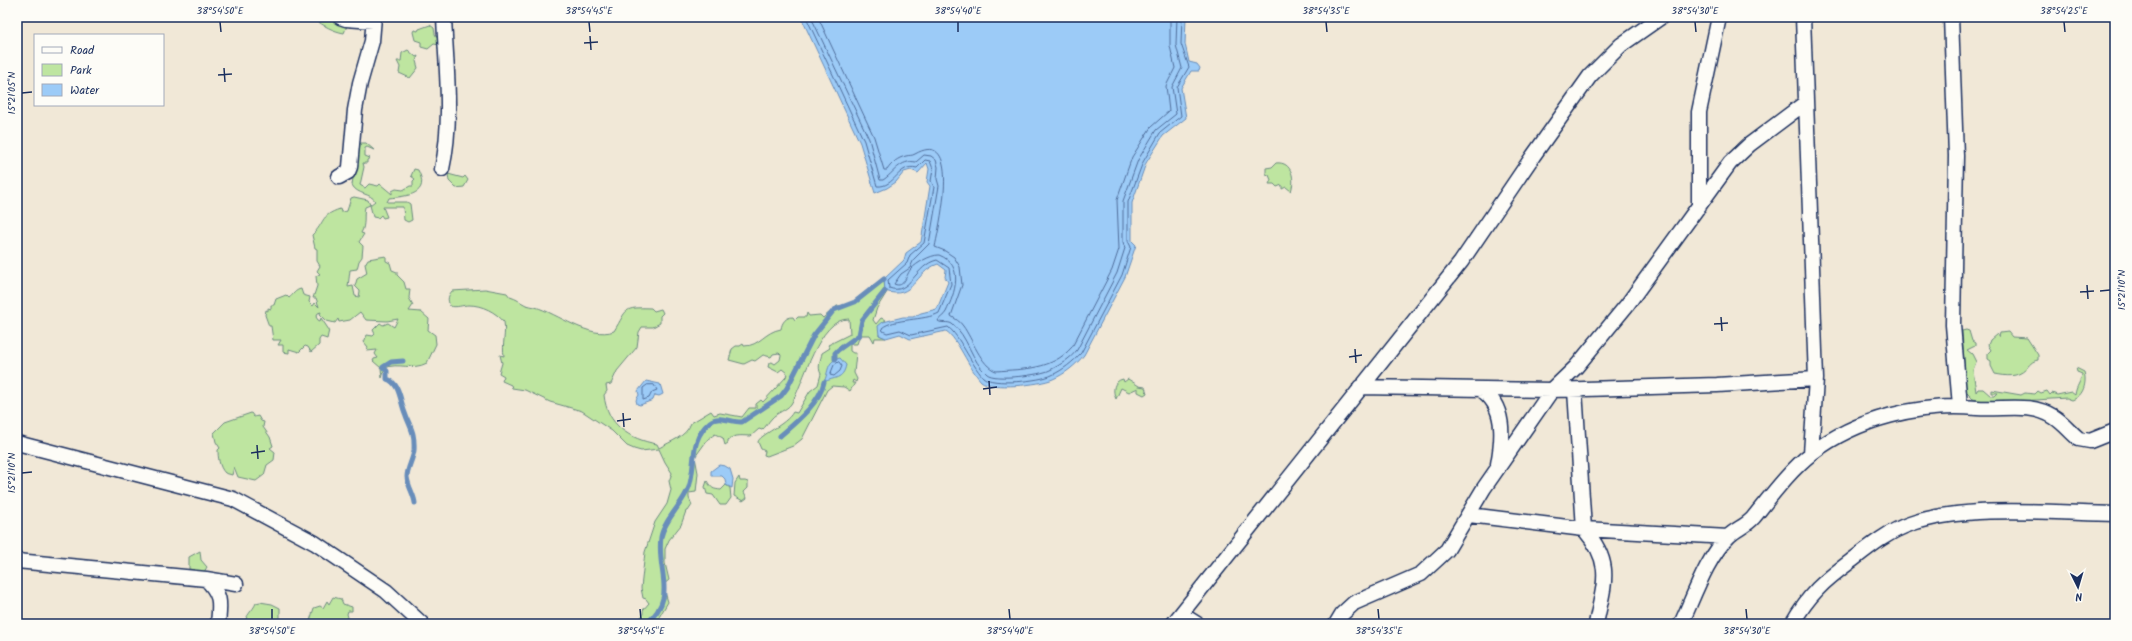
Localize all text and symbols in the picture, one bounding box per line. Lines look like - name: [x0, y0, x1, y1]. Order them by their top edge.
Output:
- text: 38°54'50"E: [197, 3, 245, 19]
- text: 38°54'45"E: [565, 3, 614, 19]
- text: 38°54'40"E: [934, 3, 983, 19]
- text: 38°54'35"E: [1302, 3, 1351, 19]
- text: 38°54'30"E: [1671, 3, 1720, 19]
- text: 38°54'25"E: [2040, 3, 2089, 19]
- legend: [34, 34, 164, 106]
- text: Road: [70, 41, 95, 60]
- text: Park: [70, 61, 92, 80]
- text: 15°21'05"N: [4, 71, 20, 114]
- text: Water: [70, 81, 100, 100]
- text: 15°21'10"N: [2114, 270, 2130, 310]
- text: 15°21'10"N: [4, 453, 20, 493]
- north arrow: [2058, 567, 2098, 607]
- text: N: [2074, 587, 2083, 605]
- text: 38°54'50"E: [249, 623, 297, 639]
- text: 38°54'45"E: [617, 623, 666, 639]
- text: 38°54'40"E: [986, 623, 1035, 639]
- text: 38°54'35"E: [1355, 623, 1404, 639]
- text: 38°54'30"E: [1723, 623, 1772, 639]

